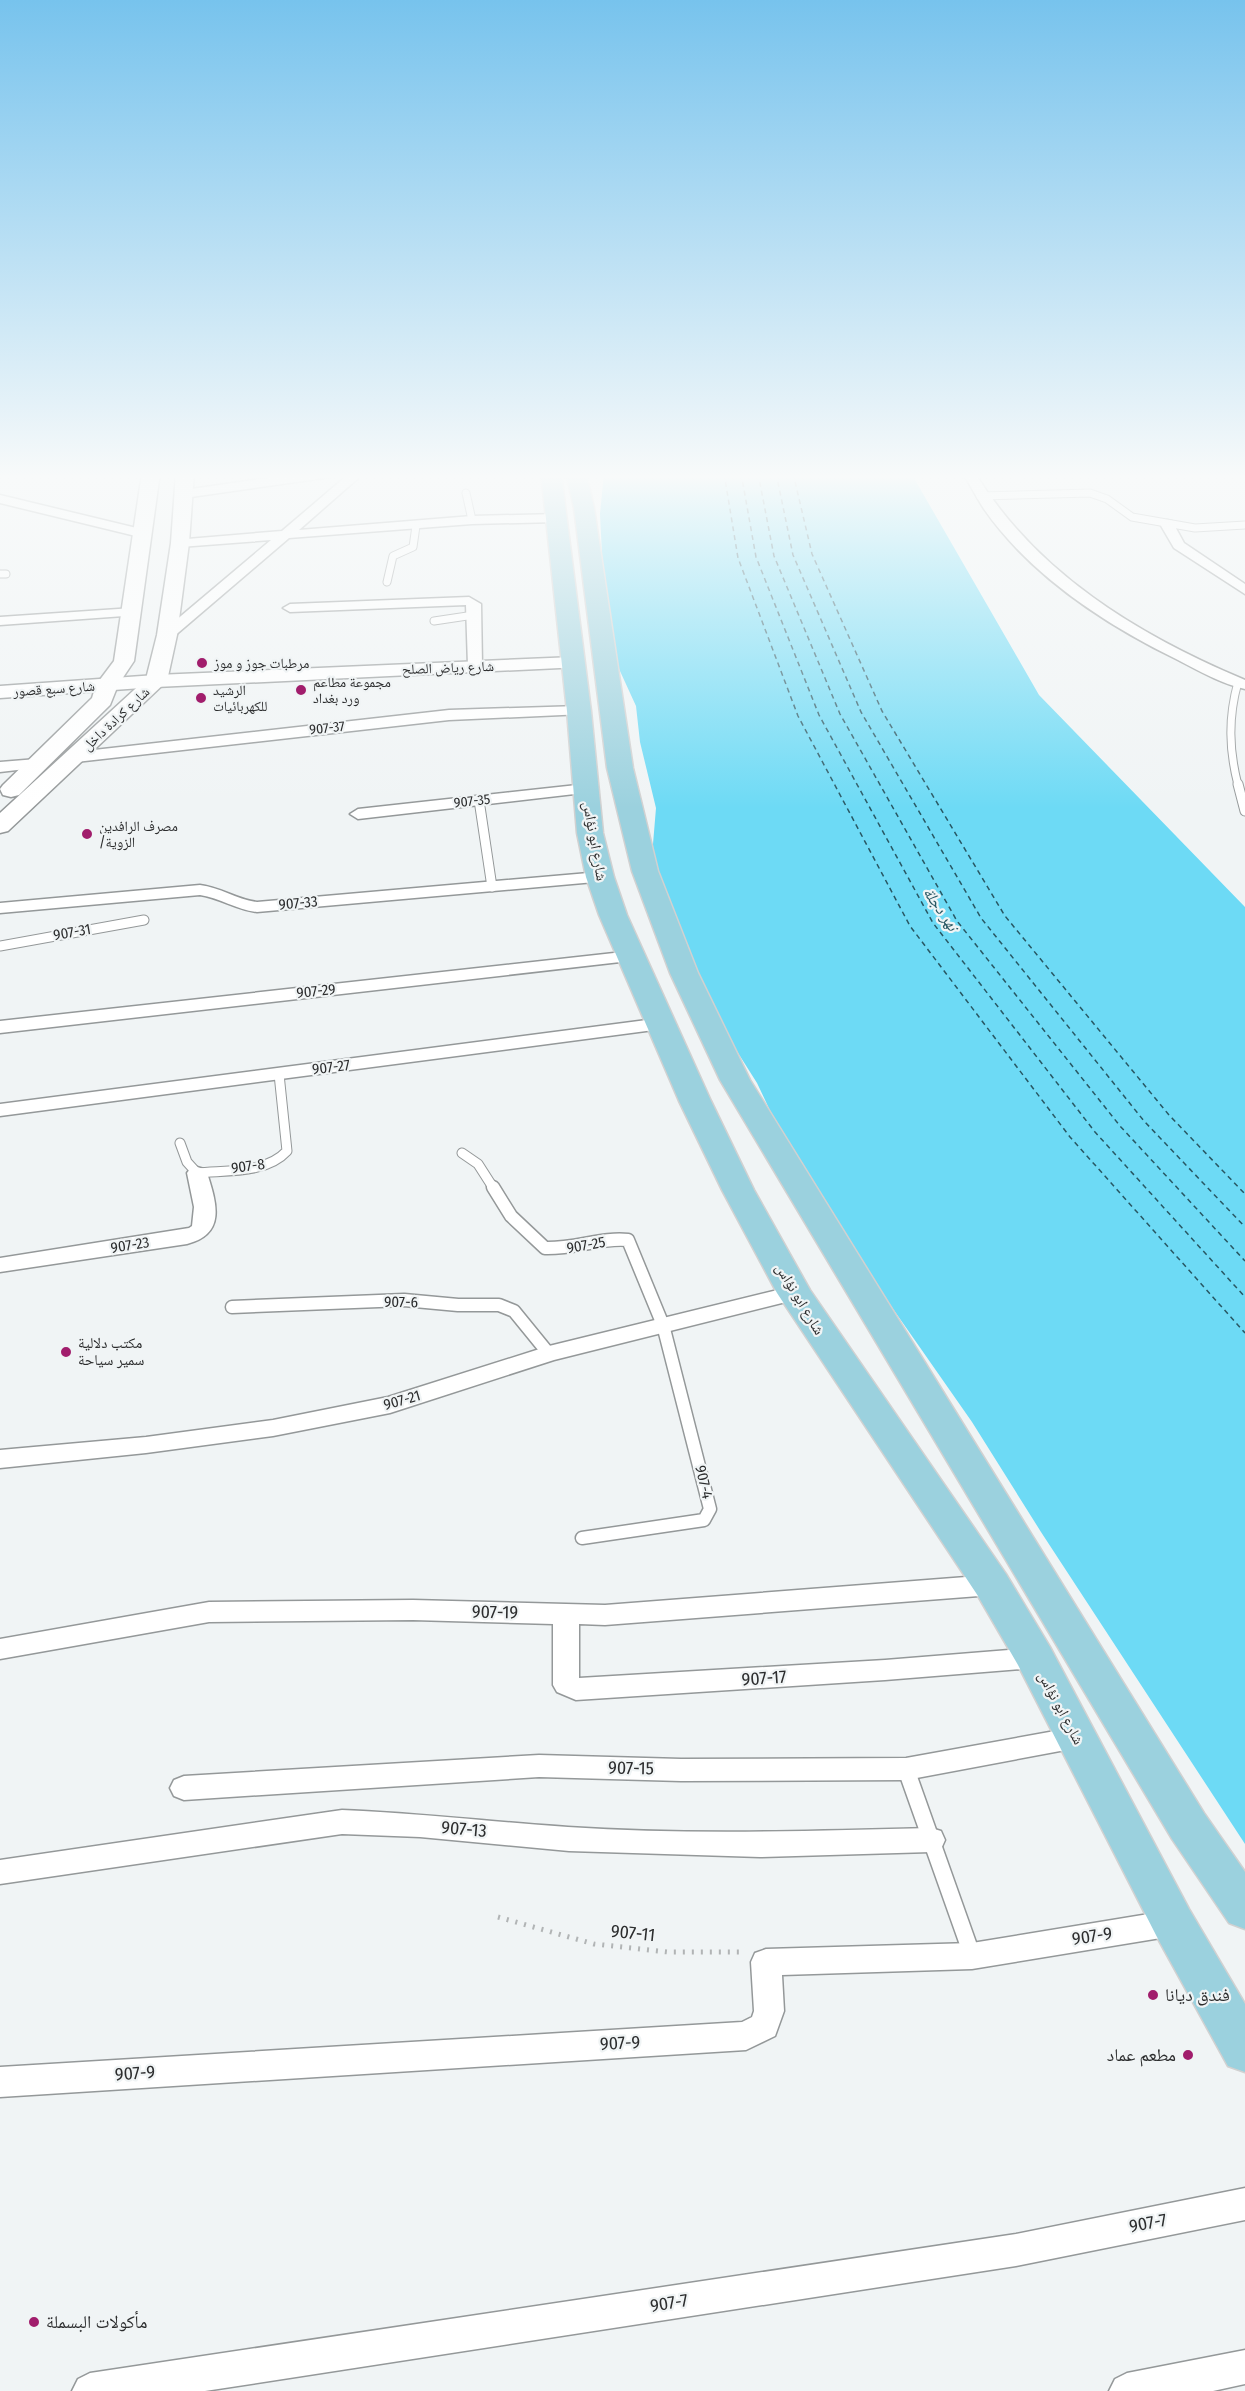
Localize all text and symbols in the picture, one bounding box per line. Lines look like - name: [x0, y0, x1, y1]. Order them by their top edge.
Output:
- place label: مرطبات جوز و موز: [213, 655, 309, 672]
- marker: مرطبات جوز و موز: [195, 656, 209, 670]
- street label: شارع رياض الصلح: [402, 658, 494, 679]
- place label: مجموعة مطاعم ورد بغداد: [313, 674, 391, 707]
- street label: شارع سبع قصور: [12, 678, 96, 701]
- place label: الرشيد للكهربائيات: [213, 682, 267, 715]
- marker: مجموعة مطاعم ورد بغداد: [294, 683, 308, 697]
- street label: شارع كرادة داخل: [79, 684, 154, 755]
- marker: الرشيد للكهربائيات: [194, 691, 208, 705]
- street label: 907-37: [308, 718, 346, 738]
- street label: 907-35: [453, 791, 491, 811]
- street label: شارع ابو نؤاس: [578, 800, 611, 882]
- place label: مصرف الرافدين /الزوية: [99, 818, 178, 851]
- marker: مصرف الرافدين /الزوية: [80, 827, 94, 841]
- water label: نهر دجلة: [920, 884, 964, 937]
- street label: 907-33: [278, 892, 318, 914]
- street label: 907-31: [52, 920, 92, 944]
- street label: 907-29: [296, 980, 336, 1002]
- street label: 907-27: [311, 1056, 351, 1078]
- street label: 907-8: [230, 1155, 266, 1177]
- street label: 907-23: [109, 1233, 151, 1257]
- street label: 907-25: [565, 1233, 607, 1257]
- street label: شارع ابو نؤاس: [771, 1260, 828, 1339]
- street label: 907-6: [384, 1293, 418, 1311]
- place label: مكتب دلالية سمير سياحة: [78, 1334, 145, 1369]
- marker: مكتب دلالية سمير سياحة: [59, 1345, 73, 1359]
- street label: 907-21: [381, 1386, 423, 1414]
- street label: 907-4: [691, 1464, 717, 1500]
- street label: 907-19: [472, 1601, 518, 1623]
- street label: 907-17: [741, 1665, 787, 1691]
- street label: شارع ابو نؤاس: [1033, 1668, 1088, 1748]
- street label: 907-15: [608, 1757, 654, 1779]
- street label: 907-13: [440, 1816, 488, 1842]
- street label: 907-11: [610, 1920, 656, 1946]
- street label: 907-9: [1070, 1922, 1114, 1950]
- place label: فندق ديانا: [1165, 1984, 1230, 2006]
- marker: فندق ديانا: [1146, 1988, 1160, 2002]
- street label: 907-9: [599, 2031, 641, 2055]
- place label: مطعم عماد: [1107, 2044, 1176, 2067]
- marker: مطعم عماد: [1181, 2048, 1195, 2062]
- street label: 907-9: [114, 2061, 156, 2085]
- street label: 907-7: [1127, 2209, 1169, 2237]
- street label: 907-7: [649, 2289, 689, 2317]
- place label: مأكولات البسملة: [46, 2311, 147, 2333]
- marker: مأكولات البسملة: [27, 2315, 41, 2329]

